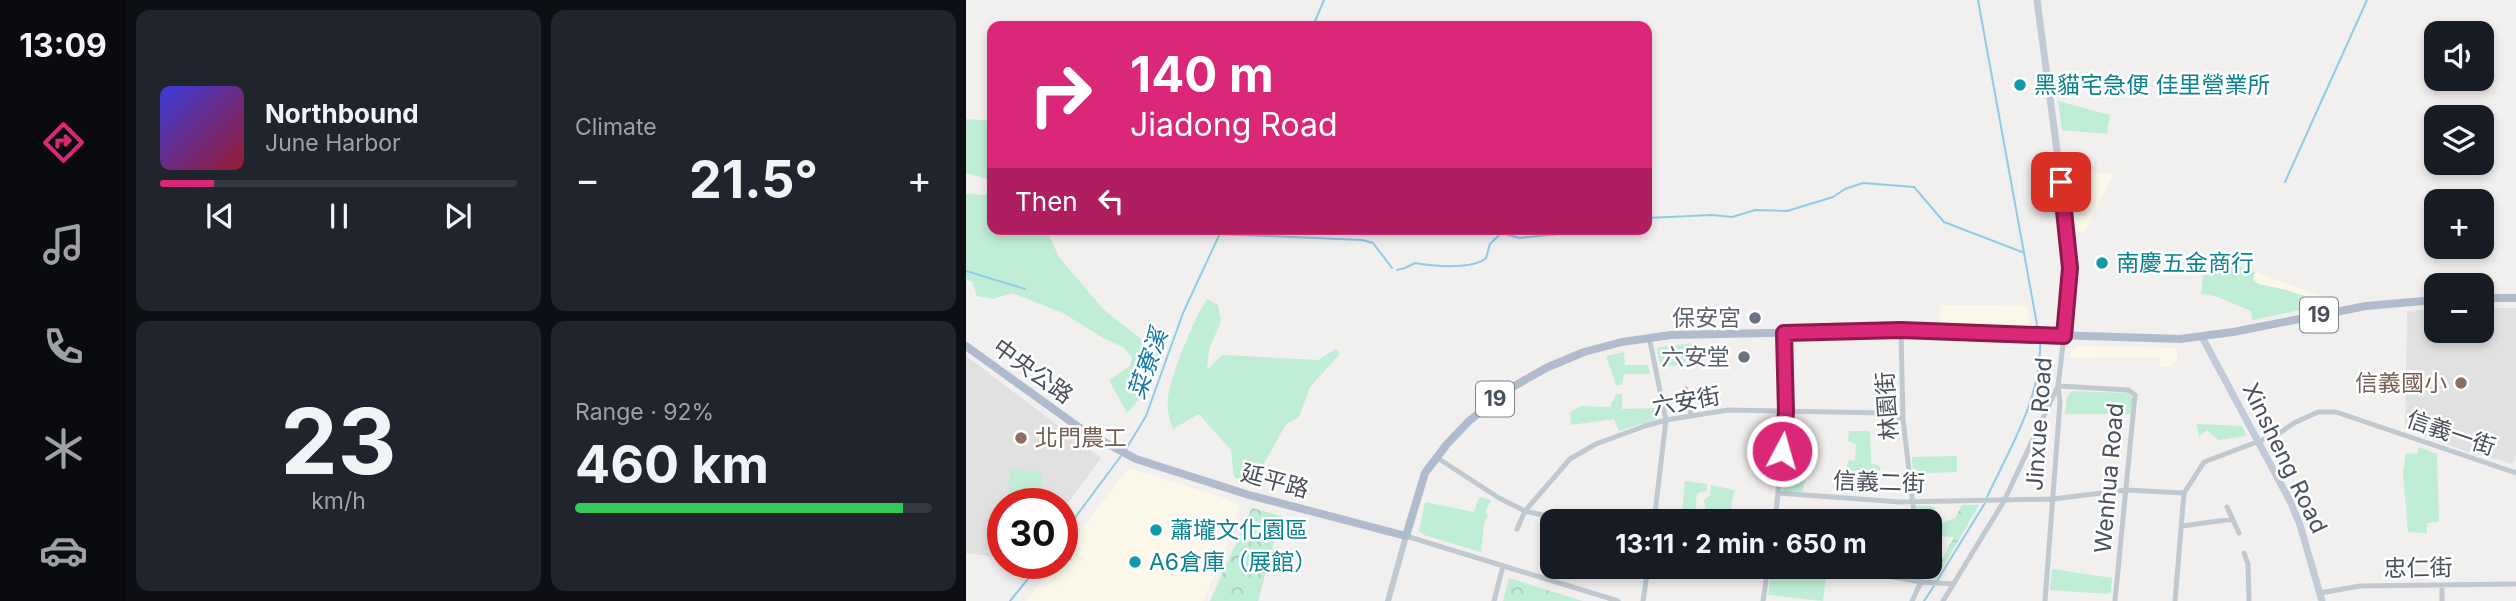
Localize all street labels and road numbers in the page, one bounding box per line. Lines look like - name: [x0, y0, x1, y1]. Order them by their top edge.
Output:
- road number: 19: [2300, 298, 2338, 332]
- street label: 中央公路: [988, 333, 1078, 409]
- street label: Jinxue Road: [2020, 356, 2058, 492]
- street label: 林園街: [1871, 371, 1903, 441]
- street label: Xinsheng Road: [2237, 378, 2333, 538]
- street label: 六安街: [1650, 381, 1722, 421]
- road number: 19: [1476, 382, 1514, 416]
- street label: Wenhua Road: [2088, 402, 2130, 554]
- street label: 信義一街: [2403, 405, 2499, 461]
- street label: 延平路: [1238, 459, 1312, 503]
- street label: 信義二街: [1833, 466, 1925, 498]
- street label: 忠仁街: [2383, 553, 2453, 583]

